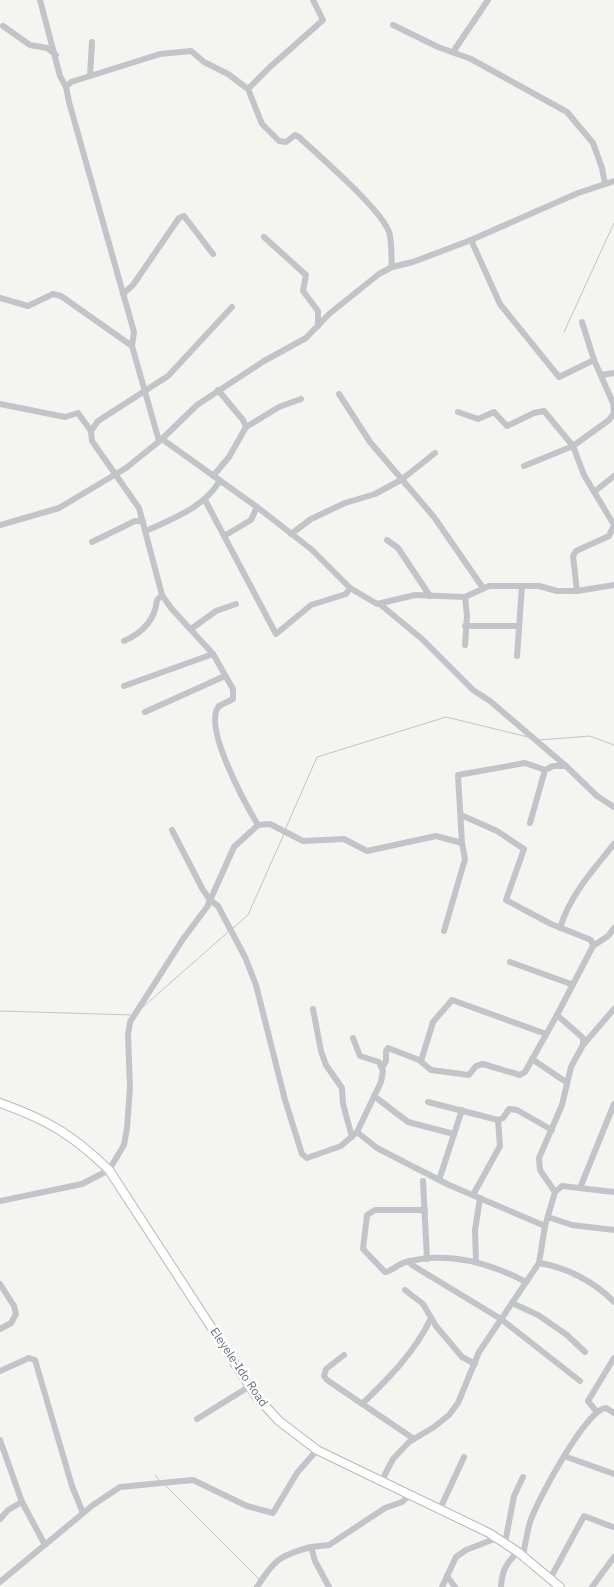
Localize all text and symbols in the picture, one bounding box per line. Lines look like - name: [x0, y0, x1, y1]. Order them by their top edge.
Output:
- street label: Eleyele-Ido Road: [207, 1324, 272, 1409]

